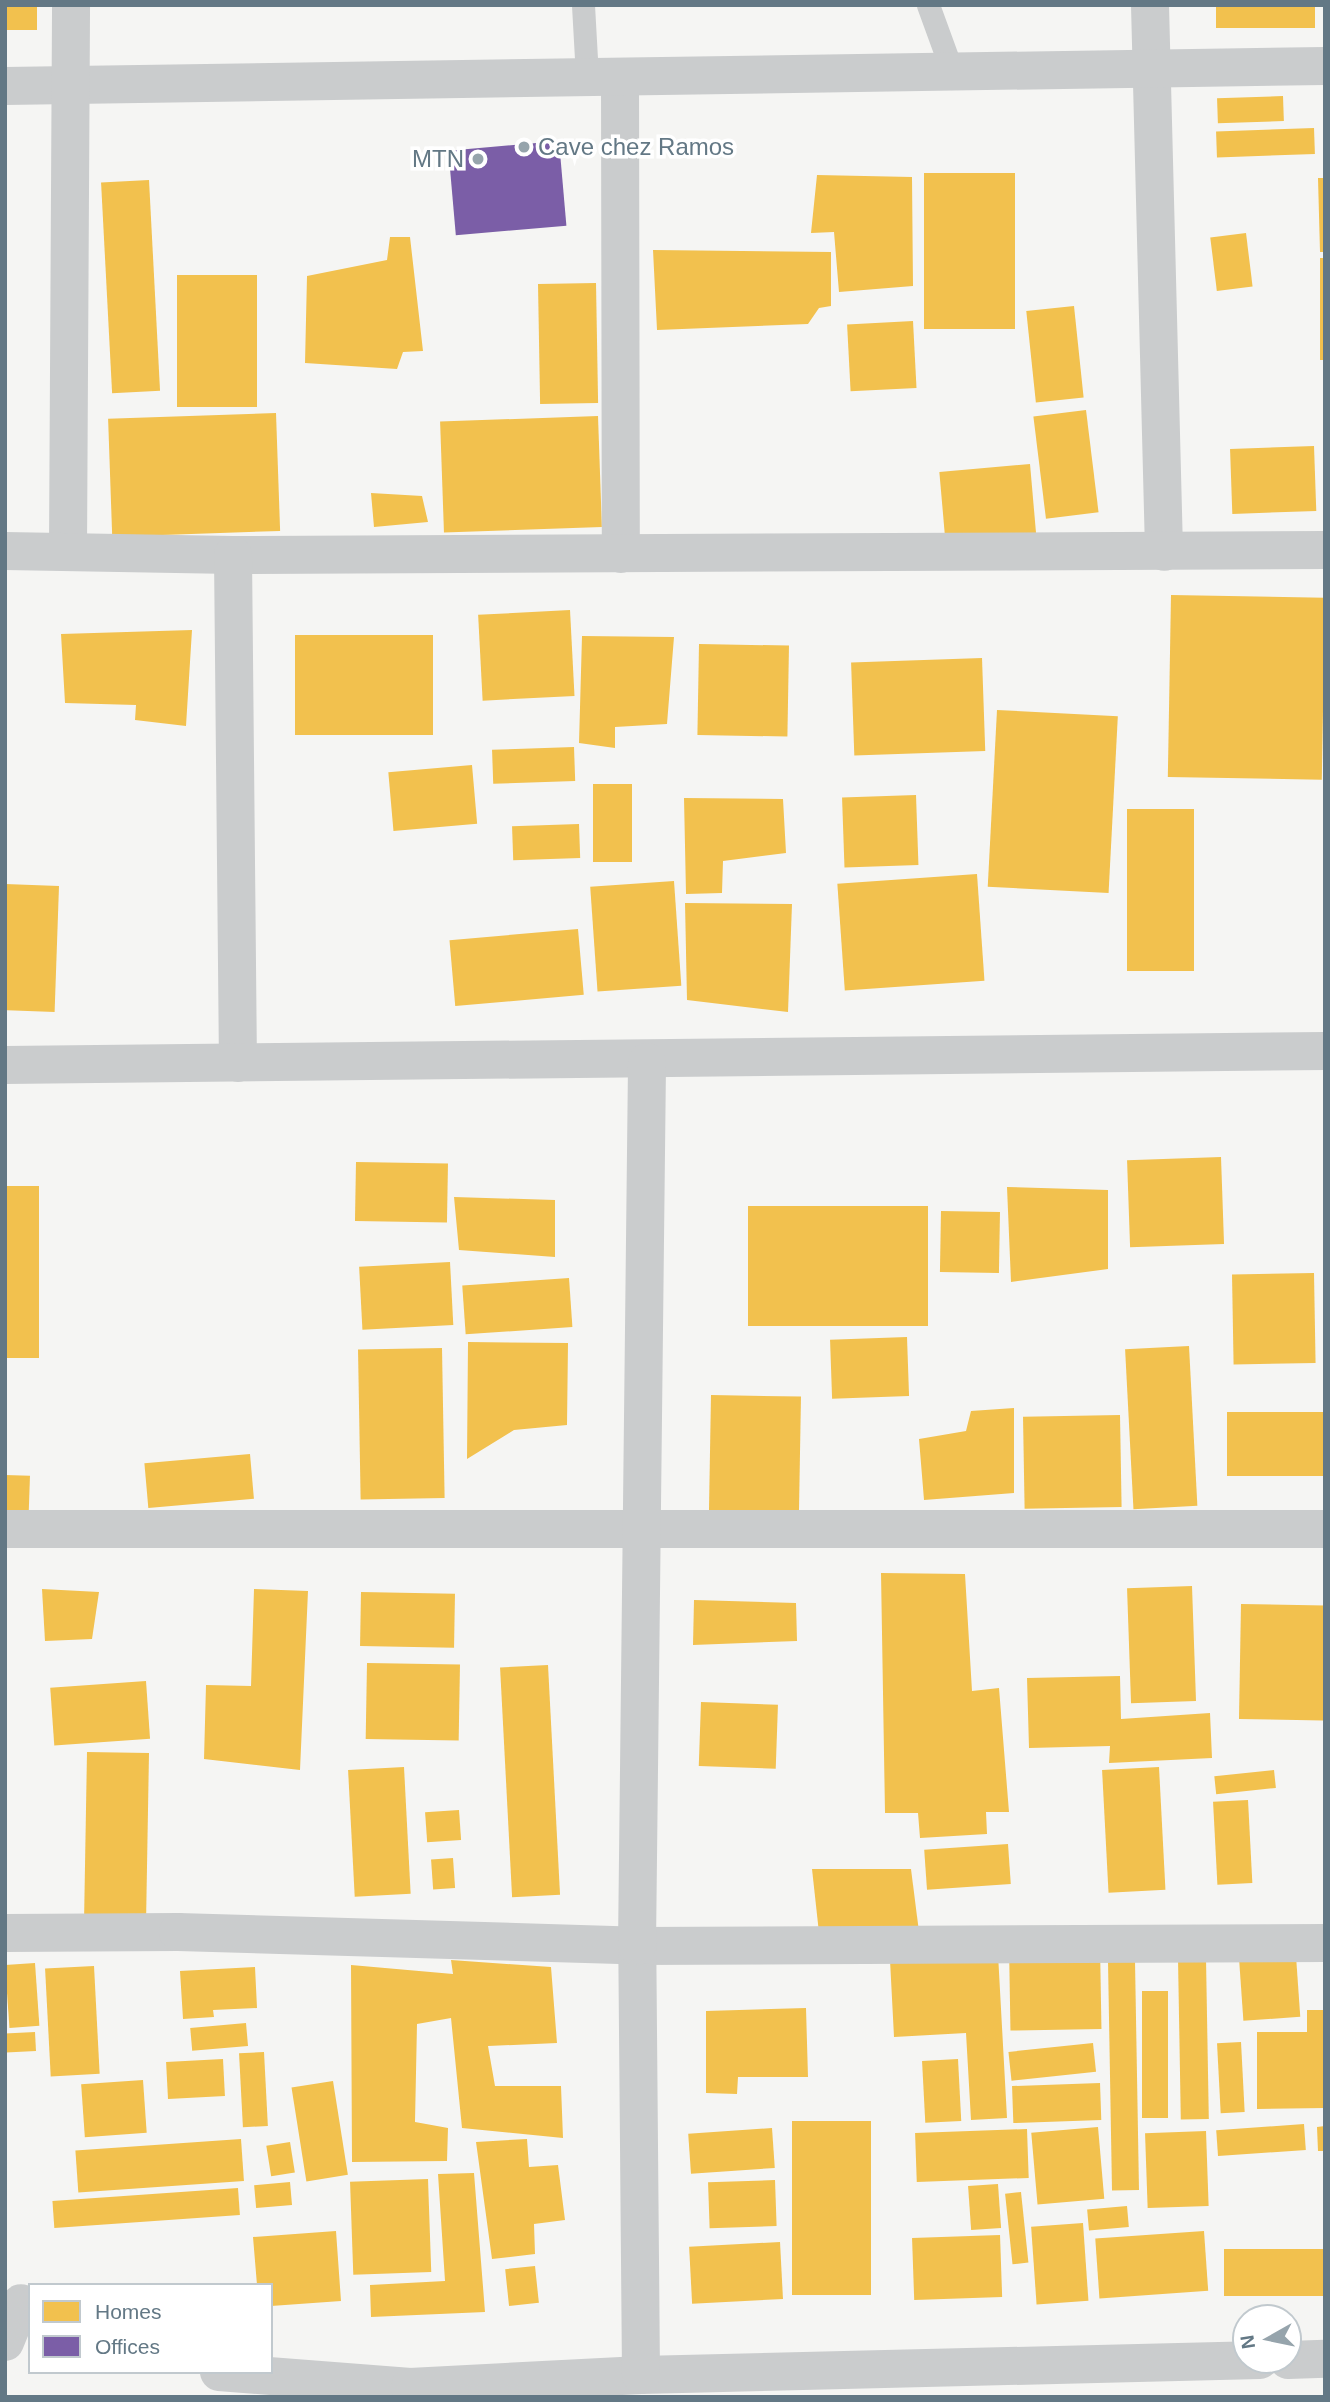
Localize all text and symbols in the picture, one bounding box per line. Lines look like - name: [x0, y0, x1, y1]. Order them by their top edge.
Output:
- place label: Cave chez Ramos: [538, 133, 734, 161]
- marker: Cave chez Ramos: [516, 139, 532, 155]
- place label: MTN: [412, 145, 464, 173]
- marker: MTN: [470, 151, 486, 167]
- legend: [28, 2283, 273, 2374]
- text: Homes: [95, 2300, 162, 2323]
- north arrow: [1232, 2304, 1302, 2374]
- text: N: [1236, 2334, 1259, 2350]
- text: Offices: [95, 2335, 160, 2358]

